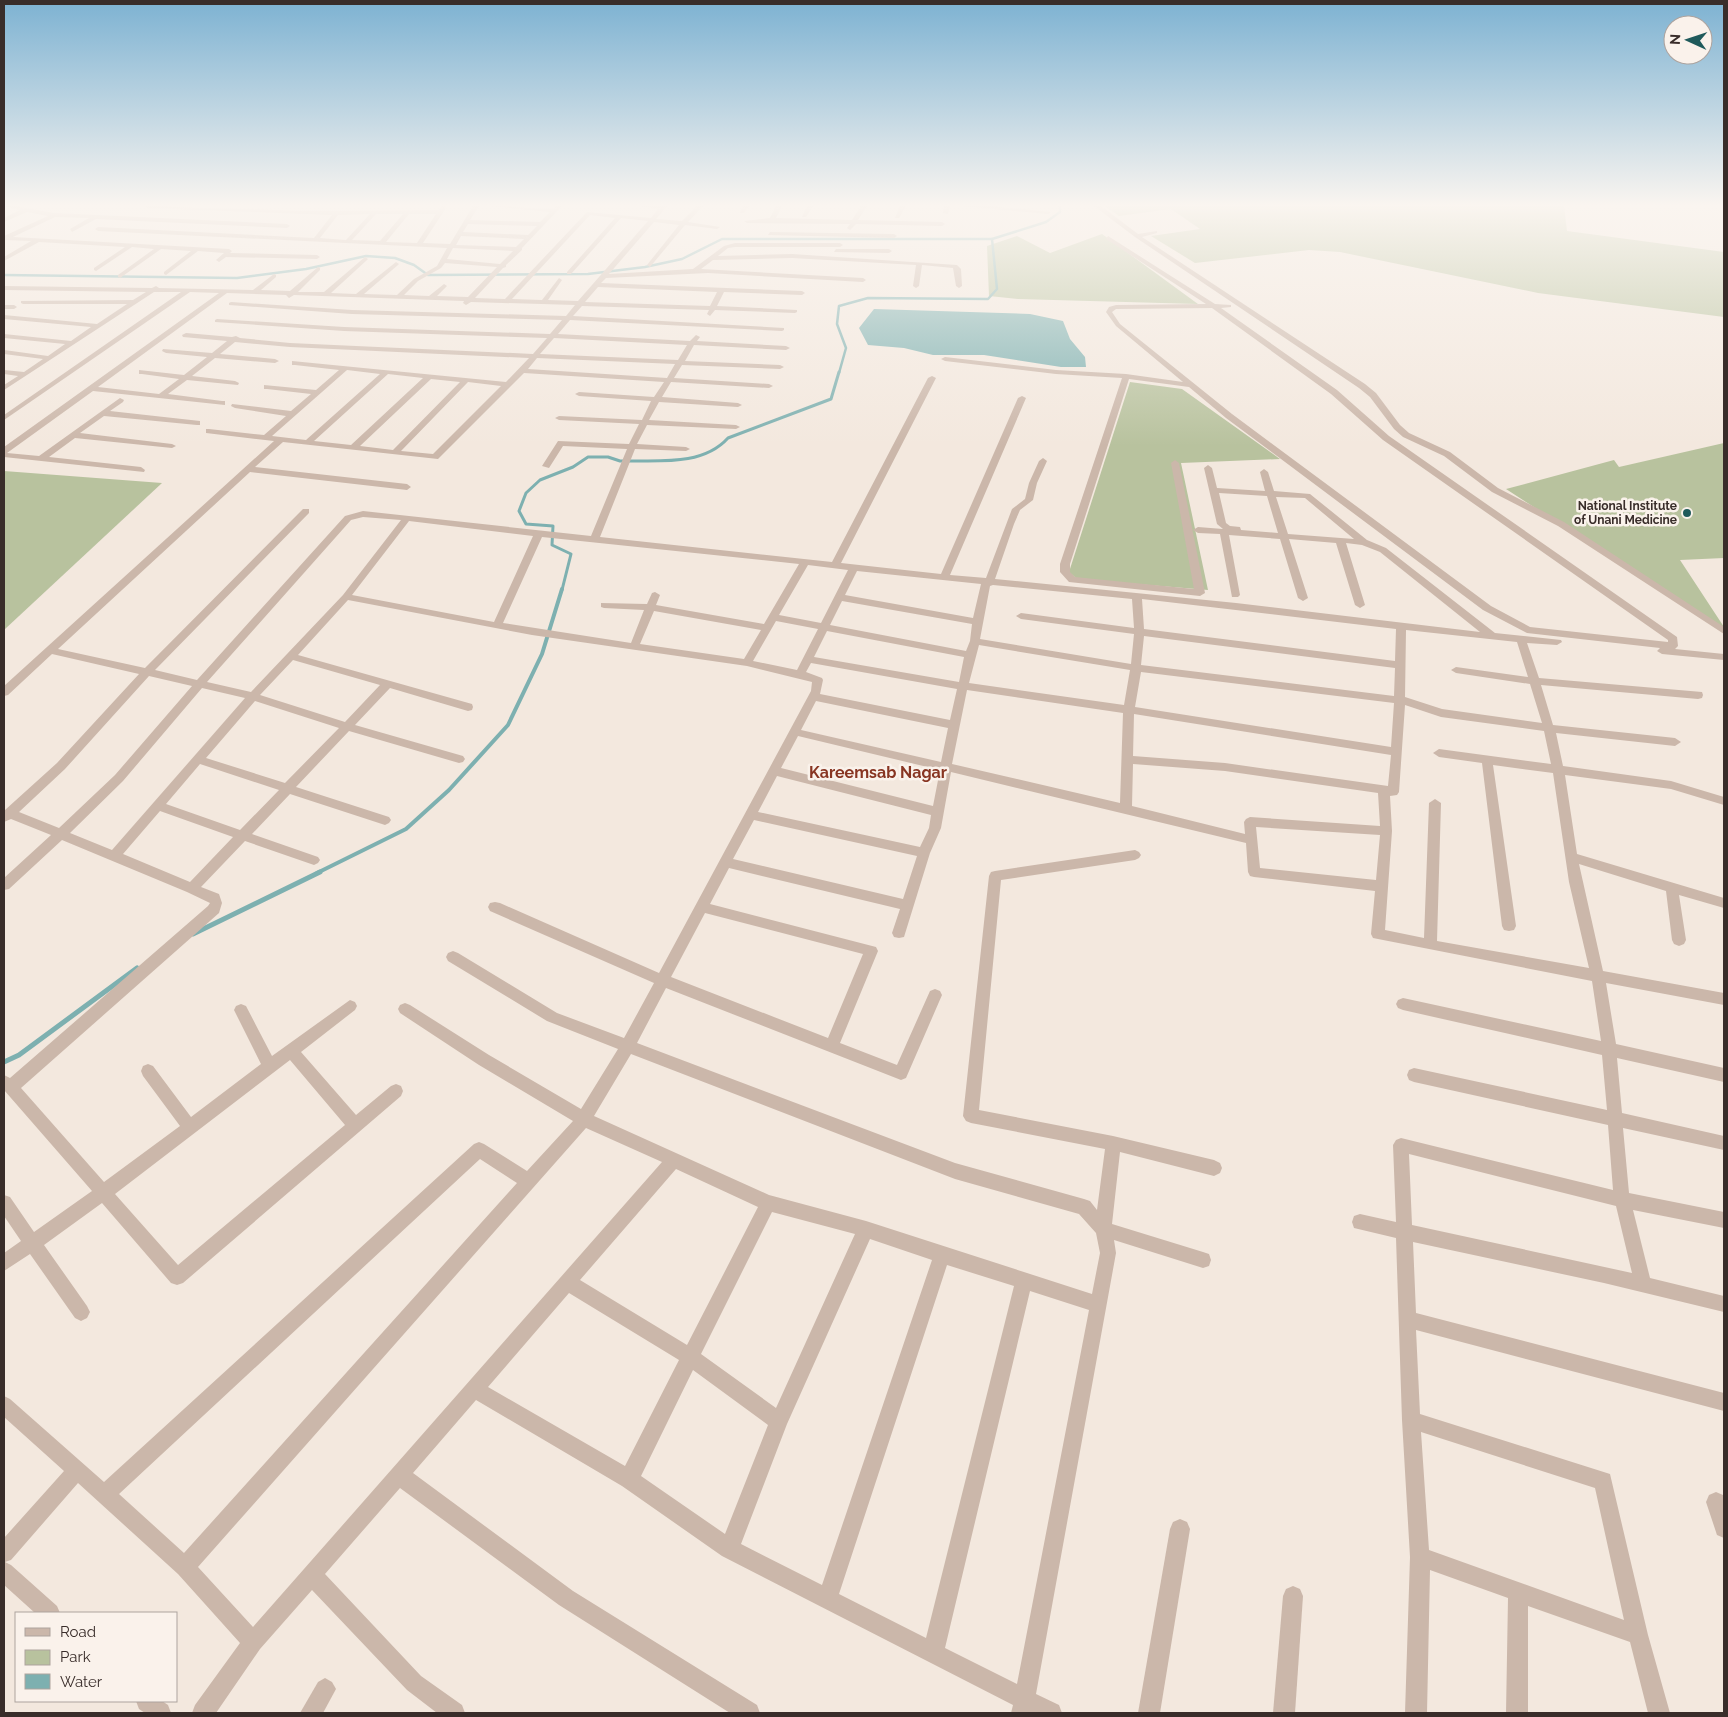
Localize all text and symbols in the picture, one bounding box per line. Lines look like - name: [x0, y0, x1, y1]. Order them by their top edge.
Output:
- north arrow: [1663, 15, 1713, 65]
- text: N: [1667, 34, 1683, 45]
- place label: National Institute of Unani Medicine: [1574, 499, 1677, 527]
- marker: National Institute of Unani Medicine: [1681, 507, 1693, 519]
- district label: Kareemsab Nagar: [809, 763, 947, 782]
- legend: [15, 1612, 178, 1702]
- text: Road: [60, 1623, 96, 1641]
- text: Park: [60, 1648, 91, 1666]
- text: Water: [60, 1673, 103, 1691]

